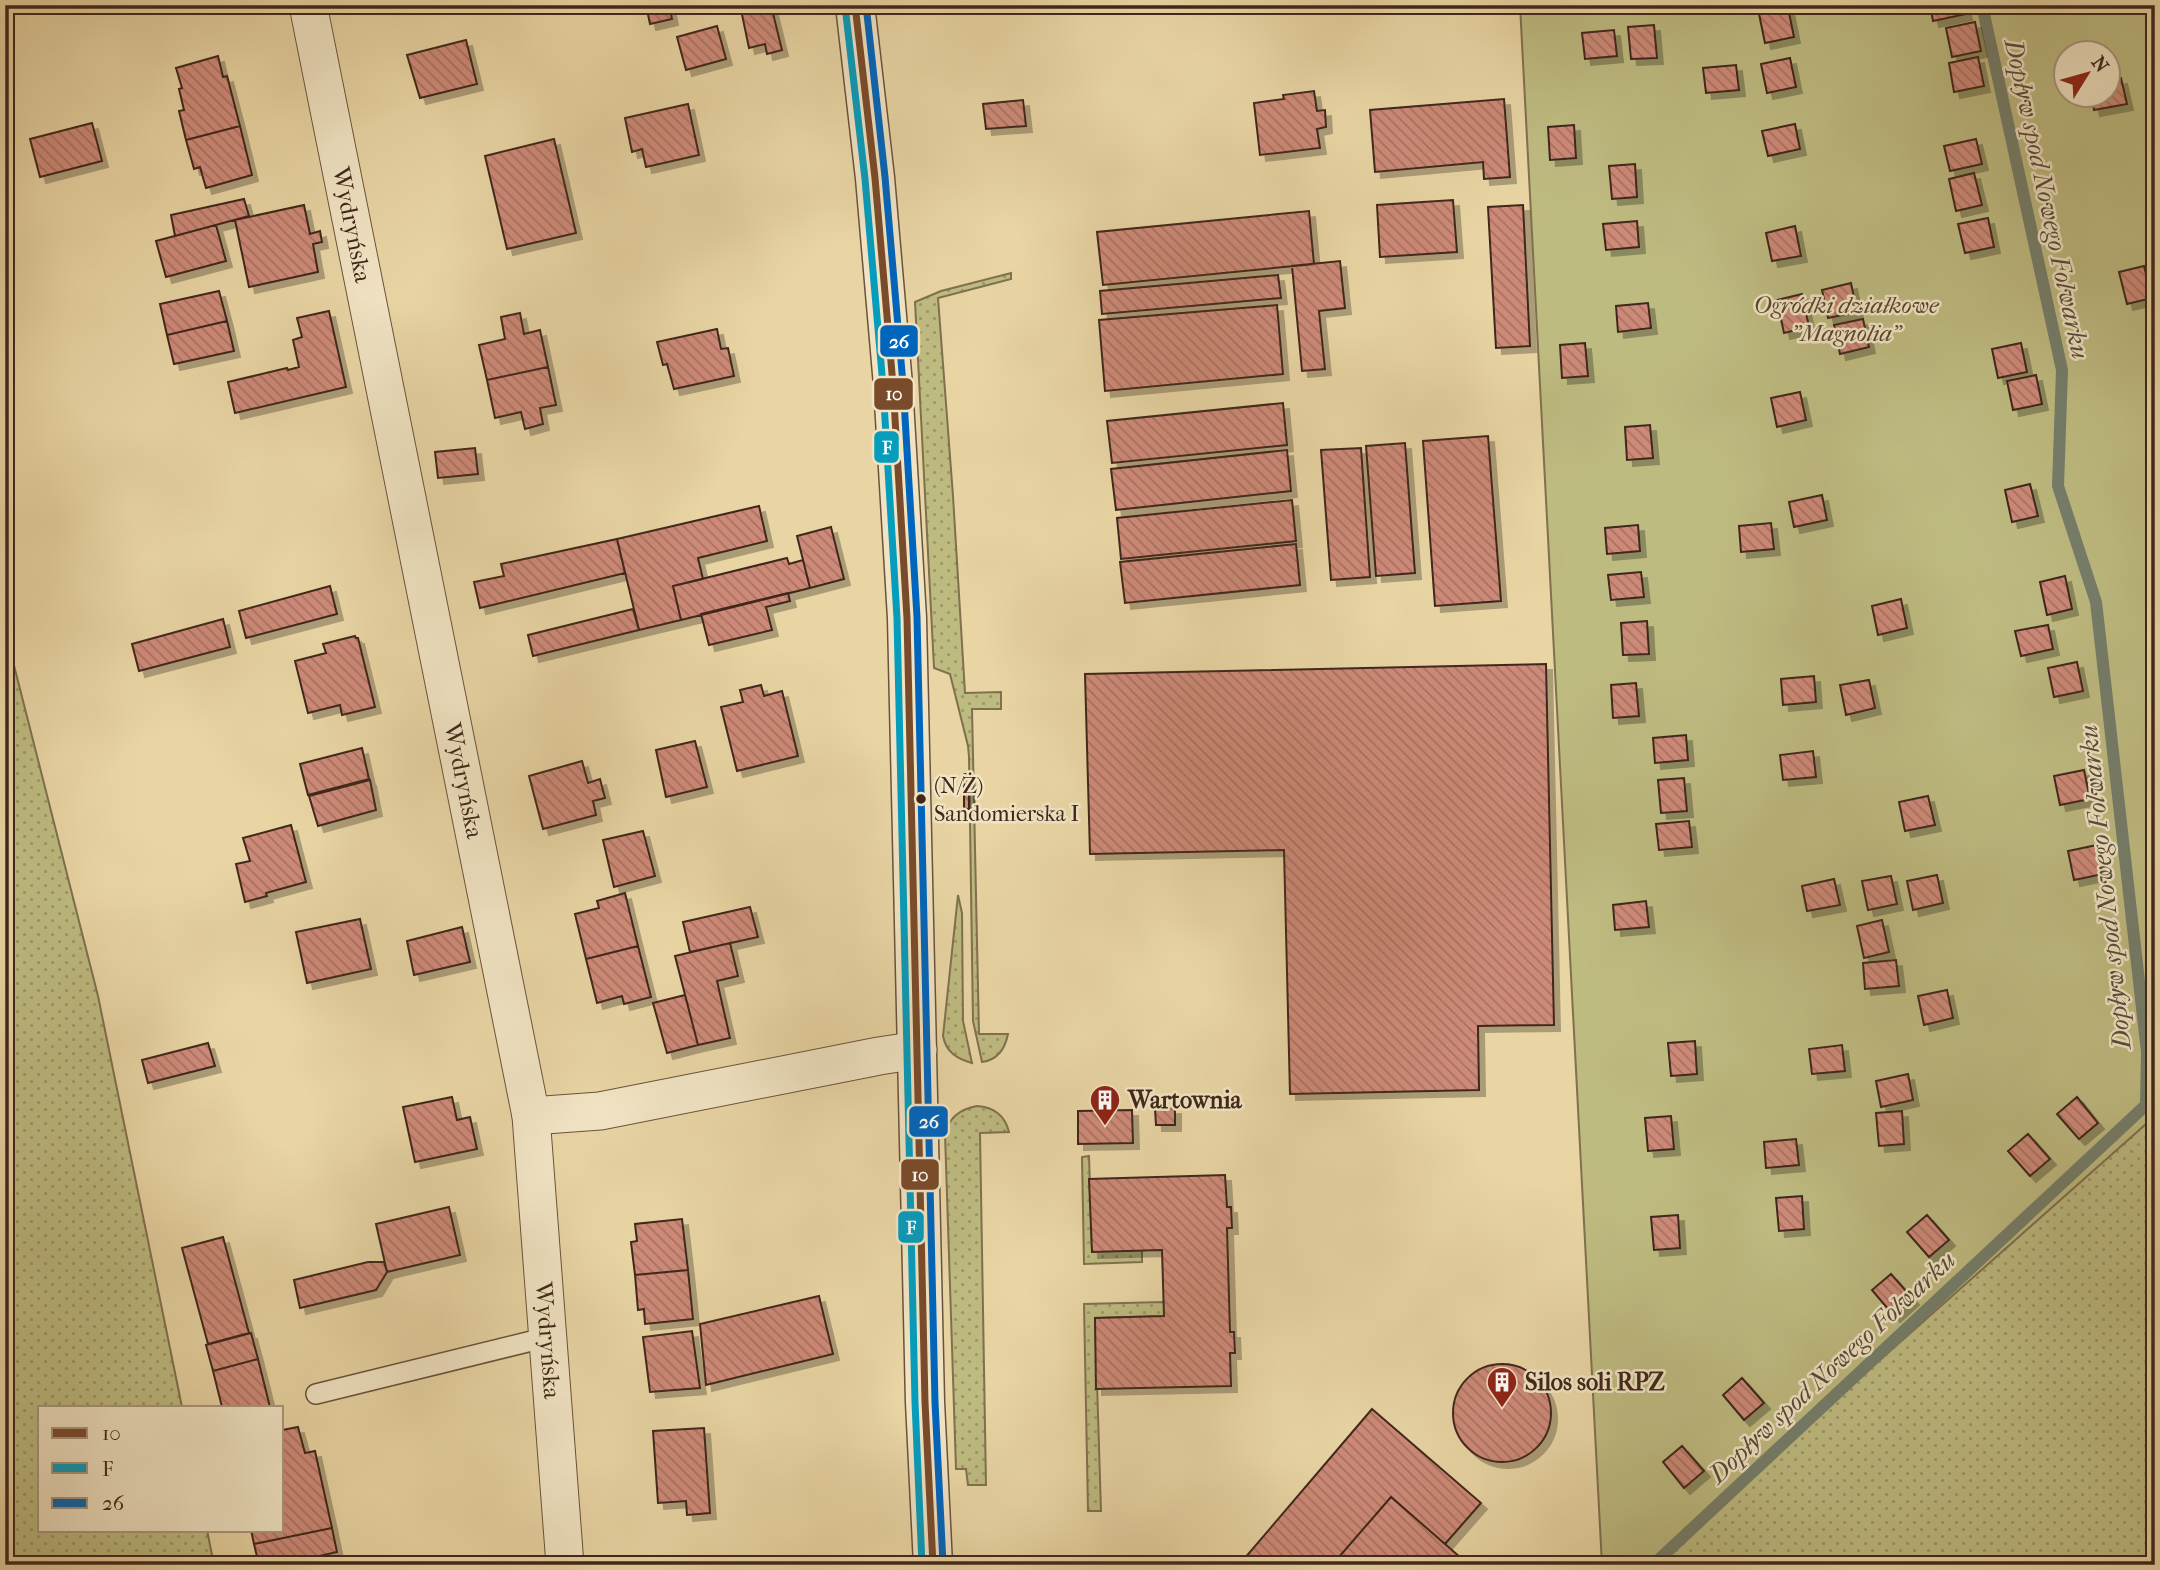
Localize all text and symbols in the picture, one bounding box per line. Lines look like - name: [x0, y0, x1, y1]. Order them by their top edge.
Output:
- water label: Dopływ spod Nowego Folwarku: [1998, 34, 2096, 362]
- north arrow: [2052, 38, 2122, 108]
- text: N: [2087, 52, 2113, 77]
- street label: Wydryńska: [327, 163, 378, 286]
- park label: Ogródki działkowe "Magnolia": [1753, 291, 1940, 347]
- line badge: 26: [879, 324, 919, 358]
- text: 26: [889, 331, 910, 353]
- line badge: 10: [873, 377, 914, 411]
- text: 10: [885, 383, 903, 405]
- line badge: F: [873, 430, 900, 464]
- text: F: [881, 437, 893, 459]
- street label: Wydryńska: [438, 719, 489, 842]
- water label: Dopływ spod Nowego Folwarku: [2073, 723, 2138, 1053]
- place label: (N/Ż) Sandomierska I: [934, 772, 1079, 827]
- marker: (N/Ż) Sandomierska I: [914, 792, 928, 806]
- building icon: Wartownia: [1088, 1083, 1122, 1127]
- place label: Wartownia: [1127, 1086, 1243, 1114]
- line badge: 26: [908, 1105, 949, 1138]
- text: 26: [919, 1111, 940, 1133]
- line badge: 10: [900, 1158, 940, 1191]
- text: 10: [911, 1164, 929, 1186]
- line badge: F: [897, 1210, 925, 1244]
- text: F: [905, 1217, 917, 1239]
- water label: Dopływ spod Nowego Folwarku: [1701, 1244, 1962, 1491]
- street label: Wydryńska: [530, 1280, 566, 1401]
- building icon: Silos soli RPZ: [1485, 1365, 1519, 1409]
- place label: Silos soli RPZ: [1525, 1368, 1666, 1396]
- legend: [38, 1406, 284, 1532]
- text: 10: [102, 1421, 121, 1445]
- text: F: [102, 1457, 113, 1481]
- text: 26: [102, 1491, 125, 1515]

